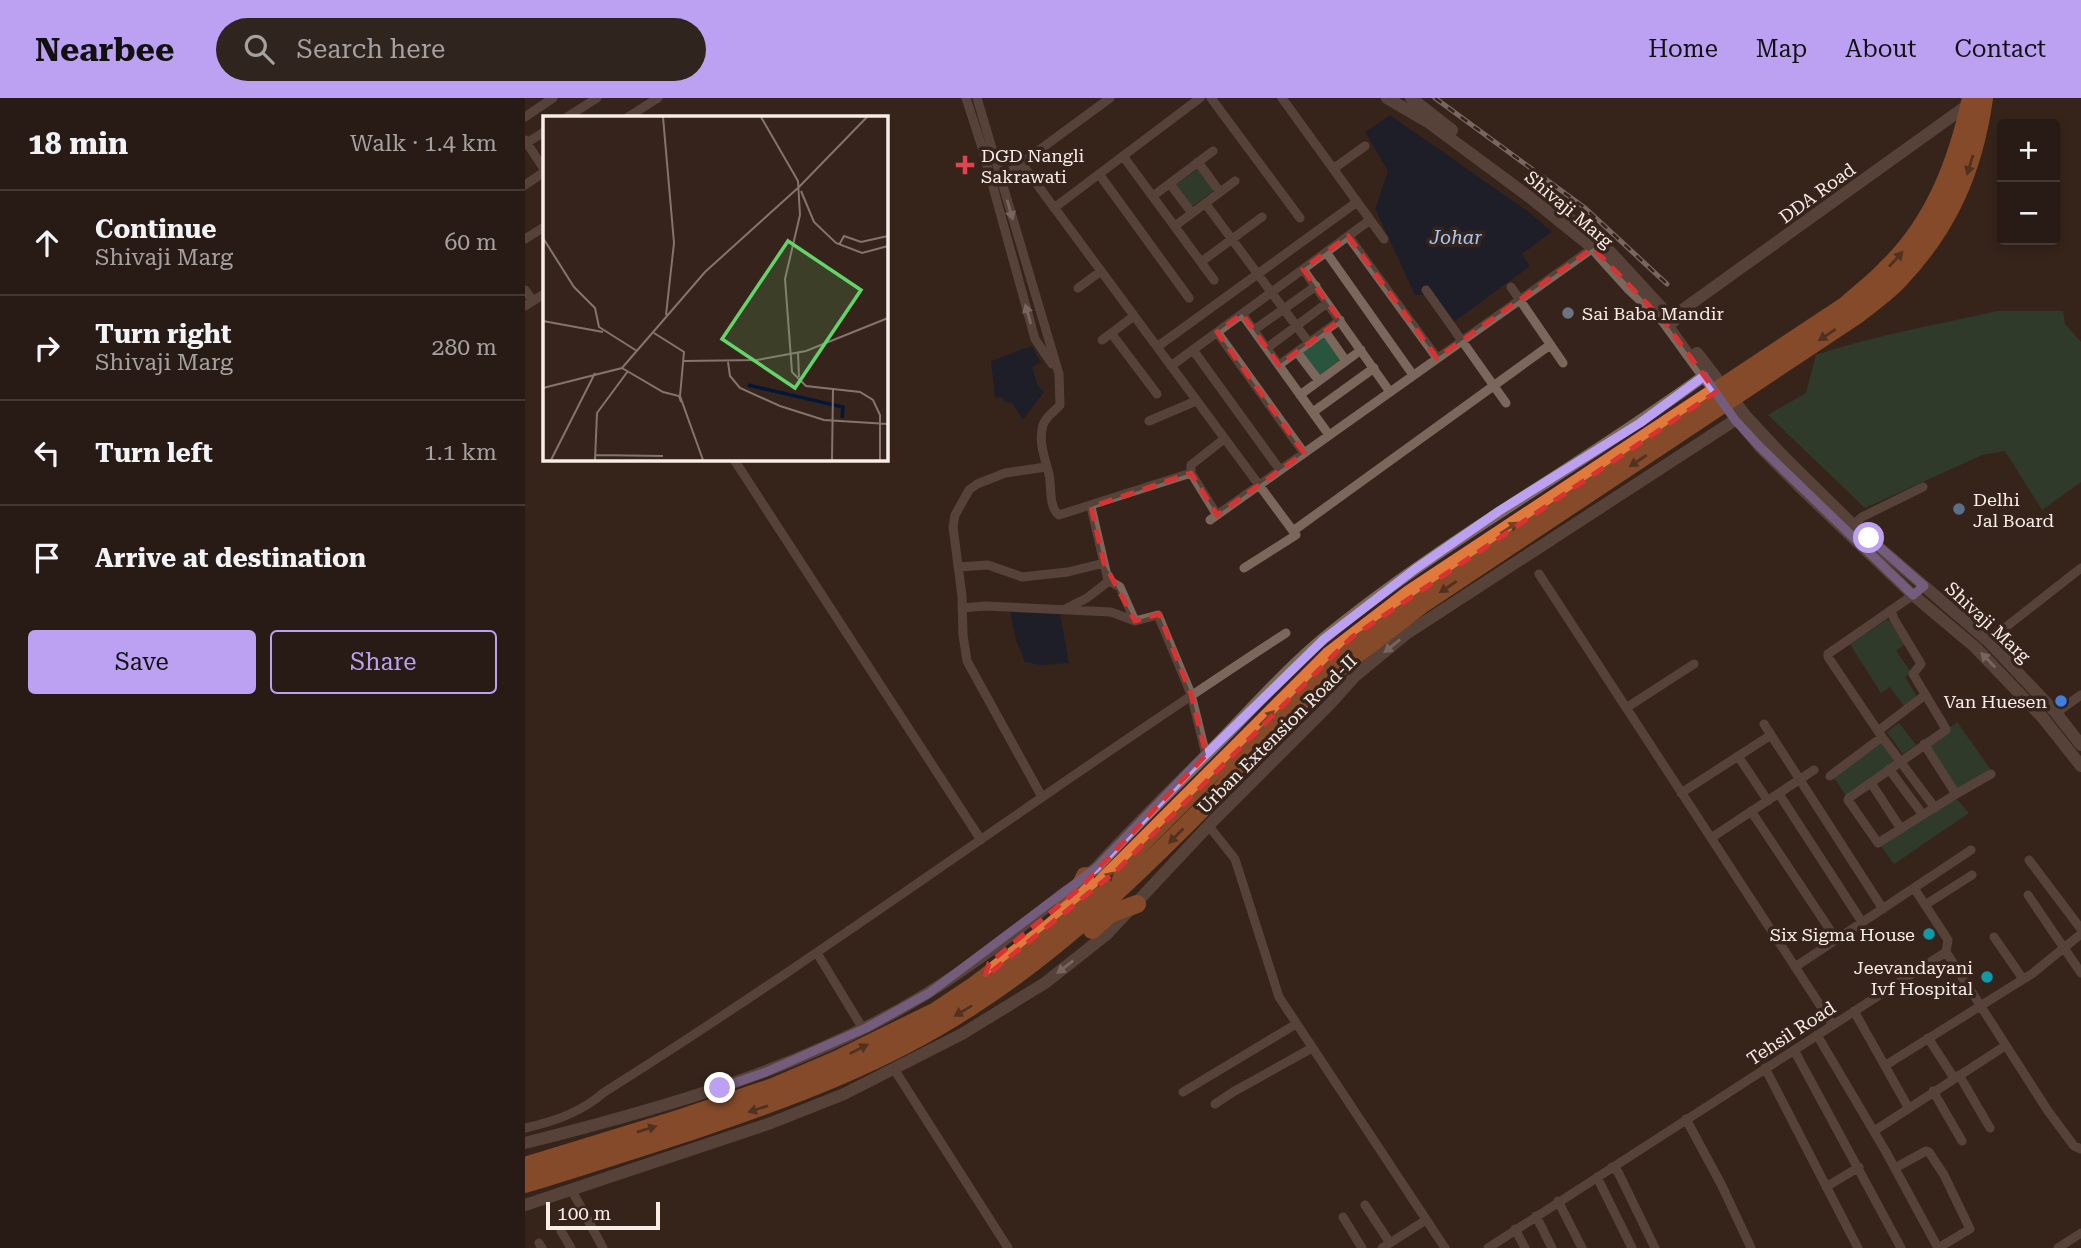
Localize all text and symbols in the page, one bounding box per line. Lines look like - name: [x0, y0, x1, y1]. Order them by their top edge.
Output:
- search box: [216, 18, 706, 81]
- text: Nearbee: [35, 30, 174, 69]
- icon: search: [240, 30, 278, 68]
- text: Search here: [296, 34, 445, 64]
- text: Home: [1648, 35, 1718, 63]
- text: Map: [1756, 35, 1807, 63]
- text: About: [1845, 35, 1916, 63]
- text: Contact: [1954, 35, 2046, 63]
- inset map: [543, 116, 887, 460]
- map controls: [1997, 119, 2060, 245]
- button: +: [1997, 119, 2060, 182]
- text: 18 min: [28, 126, 128, 161]
- text: Walk · 1.4 km: [350, 130, 497, 157]
- place label: DGD Nangli Sakrawati: [981, 145, 1085, 187]
- one-way arrow: [1965, 154, 1975, 175]
- marker: DGD Nangli Sakrawati: [955, 155, 975, 175]
- street label: DDA Road: [1775, 158, 1859, 228]
- street label: Shivaji Marg: [1521, 166, 1618, 252]
- button: −: [1997, 182, 2060, 245]
- one-way arrow: [1006, 200, 1016, 221]
- text: Continue: [95, 214, 217, 244]
- icon: ahead: [28, 224, 66, 262]
- water label: Johar: [1429, 226, 1482, 249]
- text: 60 m: [444, 229, 497, 256]
- text: Shivaji Marg: [95, 244, 233, 271]
- one-way arrow: [1888, 250, 1903, 267]
- one-way arrow: [1022, 303, 1033, 325]
- place label: Sai Baba Mandir: [1582, 303, 1724, 324]
- marker: Sai Baba Mandir: [1560, 305, 1576, 321]
- text: Turn right: [95, 319, 231, 349]
- one-way arrow: [1818, 328, 1836, 342]
- icon: right: [28, 329, 66, 367]
- text: 280 m: [432, 334, 497, 361]
- text: Shivaji Marg: [95, 349, 233, 376]
- icon: left: [28, 434, 66, 472]
- text: Turn left: [95, 438, 213, 468]
- text: 1.1 km: [424, 439, 497, 466]
- one-way arrow: [1629, 454, 1647, 468]
- place label: Delhi Jal Board: [1973, 489, 2055, 531]
- marker: Delhi Jal Board: [1951, 501, 1967, 517]
- one-way arrow: [1500, 521, 1518, 535]
- route start: [1853, 522, 1884, 553]
- icon: arrive: [28, 539, 66, 577]
- text: Arrive at destination: [95, 543, 366, 573]
- street label: Shivaji Marg: [1941, 577, 2035, 667]
- one-way arrow: [1439, 580, 1457, 594]
- button: Save: [28, 630, 256, 694]
- button: Share: [270, 630, 497, 694]
- one-way arrow: [1383, 638, 1401, 653]
- street label: Urban Extension Road-II: [1193, 650, 1361, 818]
- one-way arrow: [1980, 652, 1996, 669]
- place label: Van Huesen: [1944, 691, 2047, 712]
- marker: Van Huesen: [2053, 693, 2069, 709]
- one-way arrow: [1258, 710, 1274, 727]
- one-way arrow: [1167, 827, 1184, 844]
- one-way arrow: [1097, 871, 1115, 887]
- place label: Six Sigma House: [1770, 924, 1915, 945]
- marker: Six Sigma House: [1921, 926, 1937, 942]
- place label: Jeevandayani Ivf Hospital: [1854, 957, 1973, 999]
- one-way arrow: [1057, 959, 1075, 974]
- marker: Jeevandayani Ivf Hospital: [1979, 969, 1995, 985]
- street label: Tehsil Road: [1743, 996, 1839, 1069]
- one-way arrow: [954, 1005, 973, 1018]
- one-way arrow: [849, 1043, 869, 1054]
- route end: [704, 1072, 735, 1103]
- one-way arrow: [748, 1104, 769, 1115]
- one-way arrow: [636, 1123, 657, 1133]
- scale bar: [546, 1199, 660, 1231]
- text: 100 m: [557, 1202, 611, 1225]

